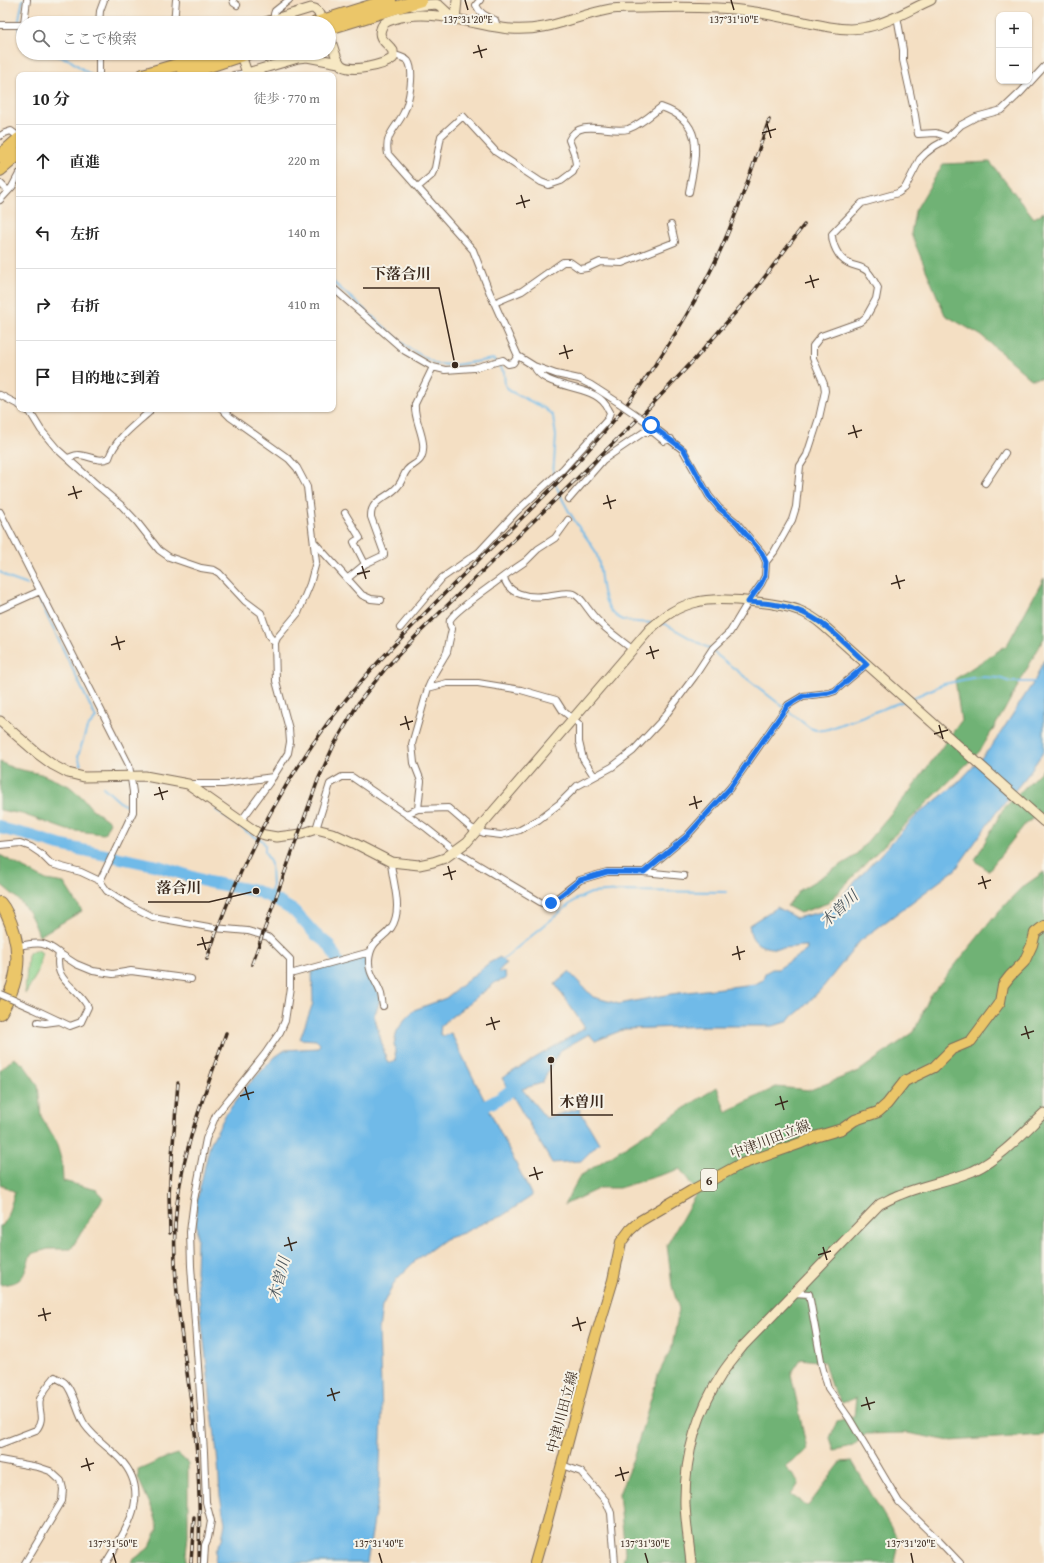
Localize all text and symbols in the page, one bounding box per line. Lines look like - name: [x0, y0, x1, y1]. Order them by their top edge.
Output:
- text: 137°31'20"E: [443, 12, 493, 27]
- text: 137°31'10"E: [709, 12, 759, 27]
- map controls: [996, 12, 1032, 84]
- button: +: [996, 12, 1032, 48]
- search box: [16, 16, 336, 60]
- icon: search: [30, 27, 52, 49]
- text: ここで検索: [62, 28, 137, 49]
- button: −: [996, 48, 1032, 84]
- text: 10 分: [32, 86, 70, 111]
- text: 徒歩 · 770 m: [254, 89, 320, 108]
- icon: ahead: [32, 150, 54, 172]
- text: 直進: [70, 151, 100, 172]
- text: 220 m: [288, 151, 320, 170]
- icon: left: [32, 222, 54, 244]
- text: 左折: [70, 223, 100, 244]
- text: 140 m: [288, 223, 320, 242]
- callout: 下落合川: [363, 261, 439, 288]
- text: 下落合川: [371, 263, 431, 284]
- icon: right: [32, 294, 54, 316]
- text: 右折: [70, 295, 100, 316]
- text: 410 m: [288, 295, 320, 314]
- icon: arrive: [32, 366, 54, 388]
- text: 目的地に到着: [70, 367, 160, 388]
- route start: [642, 416, 660, 434]
- callout: 落合川: [148, 875, 209, 902]
- text: 落合川: [156, 877, 202, 898]
- water label: 木曽川: [815, 884, 864, 932]
- route end: [542, 894, 560, 912]
- callout: 木曽川: [552, 1088, 613, 1115]
- text: 木曽川: [559, 1091, 605, 1112]
- street label: 中津川田立線: [727, 1115, 813, 1163]
- road number: 6: [701, 1169, 717, 1191]
- water label: 木曽川: [263, 1252, 295, 1303]
- street label: 中津川田立線: [541, 1369, 583, 1455]
- text: 137°31'50"E: [88, 1536, 138, 1551]
- text: 137°31'40"E: [354, 1536, 404, 1551]
- text: 137°31'30"E: [620, 1536, 670, 1551]
- text: 137°31'20"E: [886, 1536, 936, 1551]

